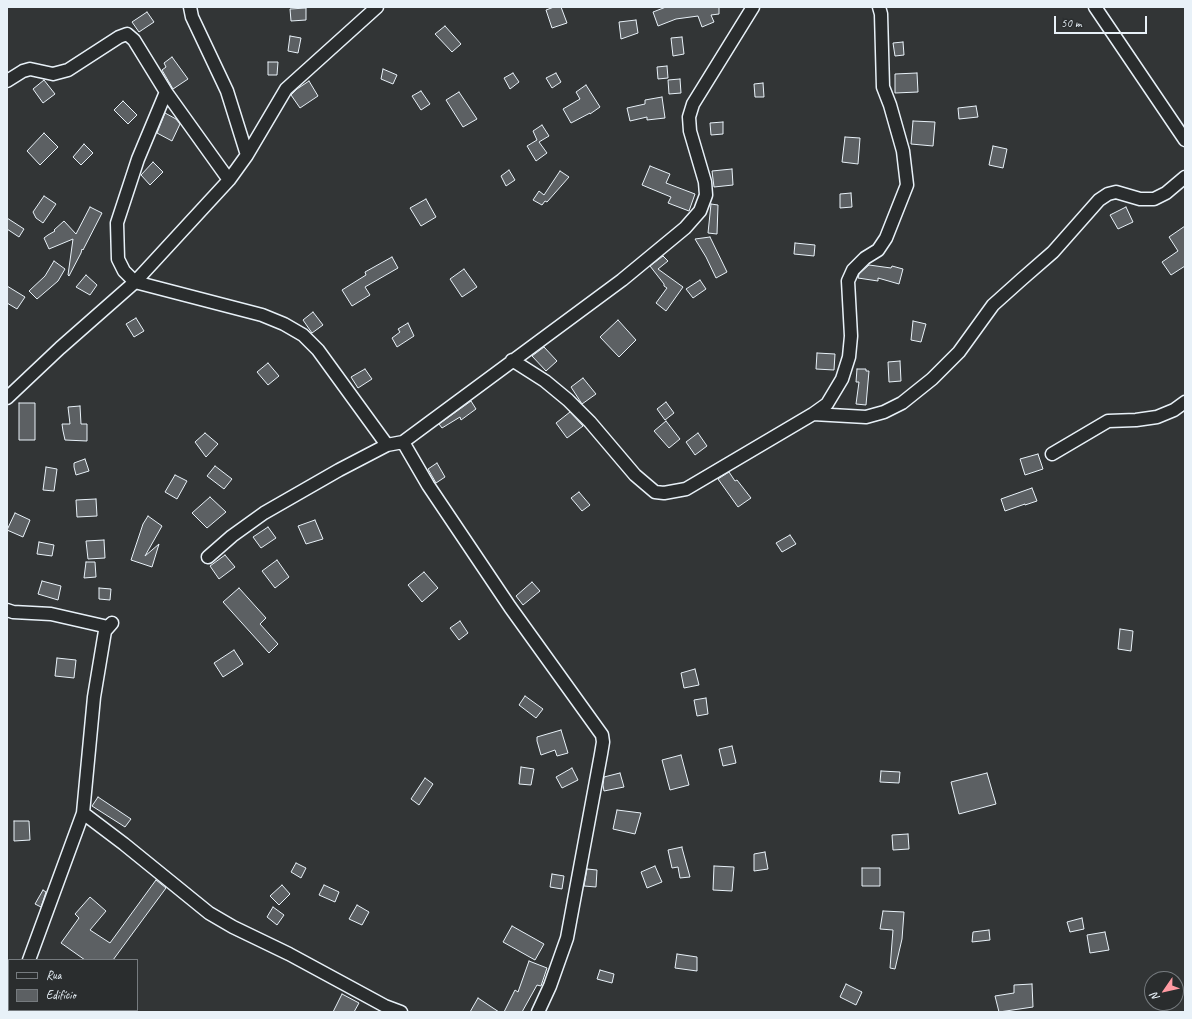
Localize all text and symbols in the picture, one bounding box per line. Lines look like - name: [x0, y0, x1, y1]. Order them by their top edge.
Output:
- scale bar: [1056, 8, 1149, 34]
- text: 50 m: [1061, 15, 1081, 31]
- legend: [8, 959, 138, 1011]
- text: Rua: [46, 967, 61, 983]
- north arrow: [1144, 971, 1184, 1011]
- text: Edifício: [46, 987, 76, 1003]
- text: N: [1147, 990, 1163, 1004]

